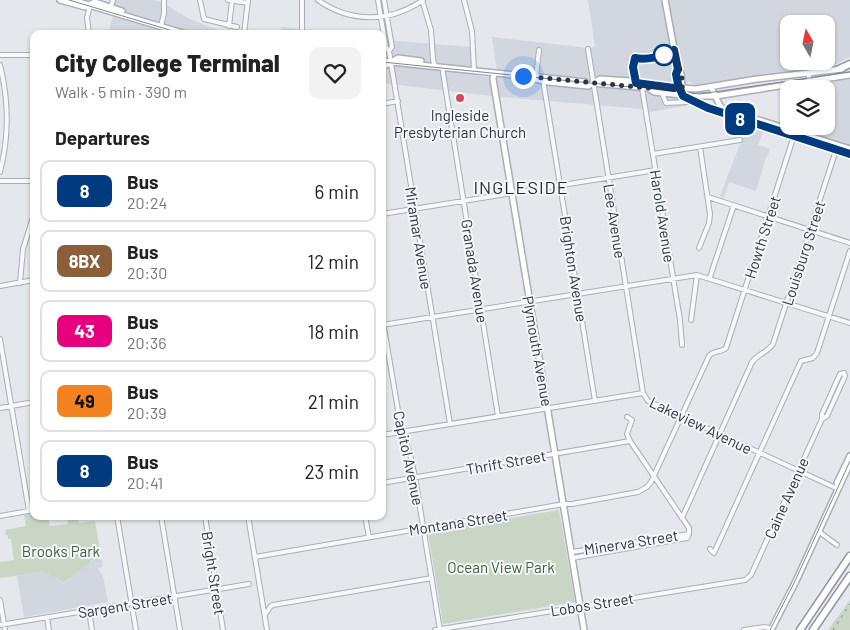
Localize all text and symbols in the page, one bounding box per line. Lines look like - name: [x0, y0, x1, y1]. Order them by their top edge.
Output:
- north arrow: [780, 15, 835, 70]
- map controls: [780, 15, 835, 135]
- unlabelled marker: [653, 44, 675, 66]
- button: heart: [309, 47, 361, 99]
- text: City College Terminal: [55, 48, 280, 77]
- your location: [511, 64, 536, 89]
- button: layers: [780, 80, 835, 135]
- text: Walk · 5 min · 390 m: [55, 82, 187, 101]
- marker: Ingleside Presbyterian Church: [454, 92, 466, 104]
- line badge: 8: [724, 103, 756, 135]
- place label: Ingleside Presbyterian Church: [394, 106, 526, 141]
- text: 8: [735, 108, 745, 130]
- text: Departures: [55, 126, 150, 149]
- street label: Harold Avenue: [647, 168, 679, 264]
- text: Bus: [127, 170, 159, 193]
- district label: INGLESIDE: [473, 176, 569, 198]
- text: 8: [80, 180, 89, 202]
- text: 6 min: [315, 180, 359, 203]
- street label: Lee Avenue: [600, 182, 630, 260]
- street label: Miramar Avenue: [402, 185, 436, 291]
- text: 20:24: [127, 193, 167, 212]
- street label: Howth Street: [740, 193, 784, 281]
- street label: Louisburg Street: [778, 198, 828, 308]
- street label: Brighton Avenue: [557, 215, 591, 323]
- street label: Granada Avenue: [458, 218, 492, 324]
- text: Bus: [127, 240, 159, 263]
- text: 8BX: [69, 250, 100, 272]
- text: 12 min: [308, 250, 359, 273]
- text: 20:30: [127, 263, 167, 282]
- street label: Plymouth Avenue: [519, 294, 557, 408]
- text: Bus: [127, 310, 159, 333]
- text: 43: [74, 320, 95, 342]
- text: 18 min: [308, 320, 359, 343]
- text: 20:36: [127, 333, 167, 352]
- text: Bus: [127, 380, 159, 403]
- text: 49: [74, 390, 95, 412]
- text: 21 min: [308, 390, 359, 413]
- street label: Lakeview Avenue: [647, 392, 755, 458]
- text: 20:39: [127, 403, 167, 422]
- street label: Capitol Avenue: [390, 409, 428, 507]
- street label: Thrift Street: [465, 446, 547, 478]
- text: Bus: [127, 450, 159, 473]
- street label: Caine Avenue: [760, 455, 812, 541]
- text: 8: [80, 460, 89, 482]
- text: 23 min: [305, 460, 359, 483]
- text: 20:41: [127, 473, 163, 492]
- street label: Montana Street: [407, 505, 509, 539]
- street label: Minerva Street: [583, 526, 679, 558]
- street label: Bright Street: [199, 530, 229, 616]
- park label: Brooks Park: [22, 542, 101, 560]
- park label: Ocean View Park: [447, 558, 555, 576]
- street label: Sargent Street: [77, 589, 173, 621]
- street label: Lobos Street: [549, 589, 635, 619]

